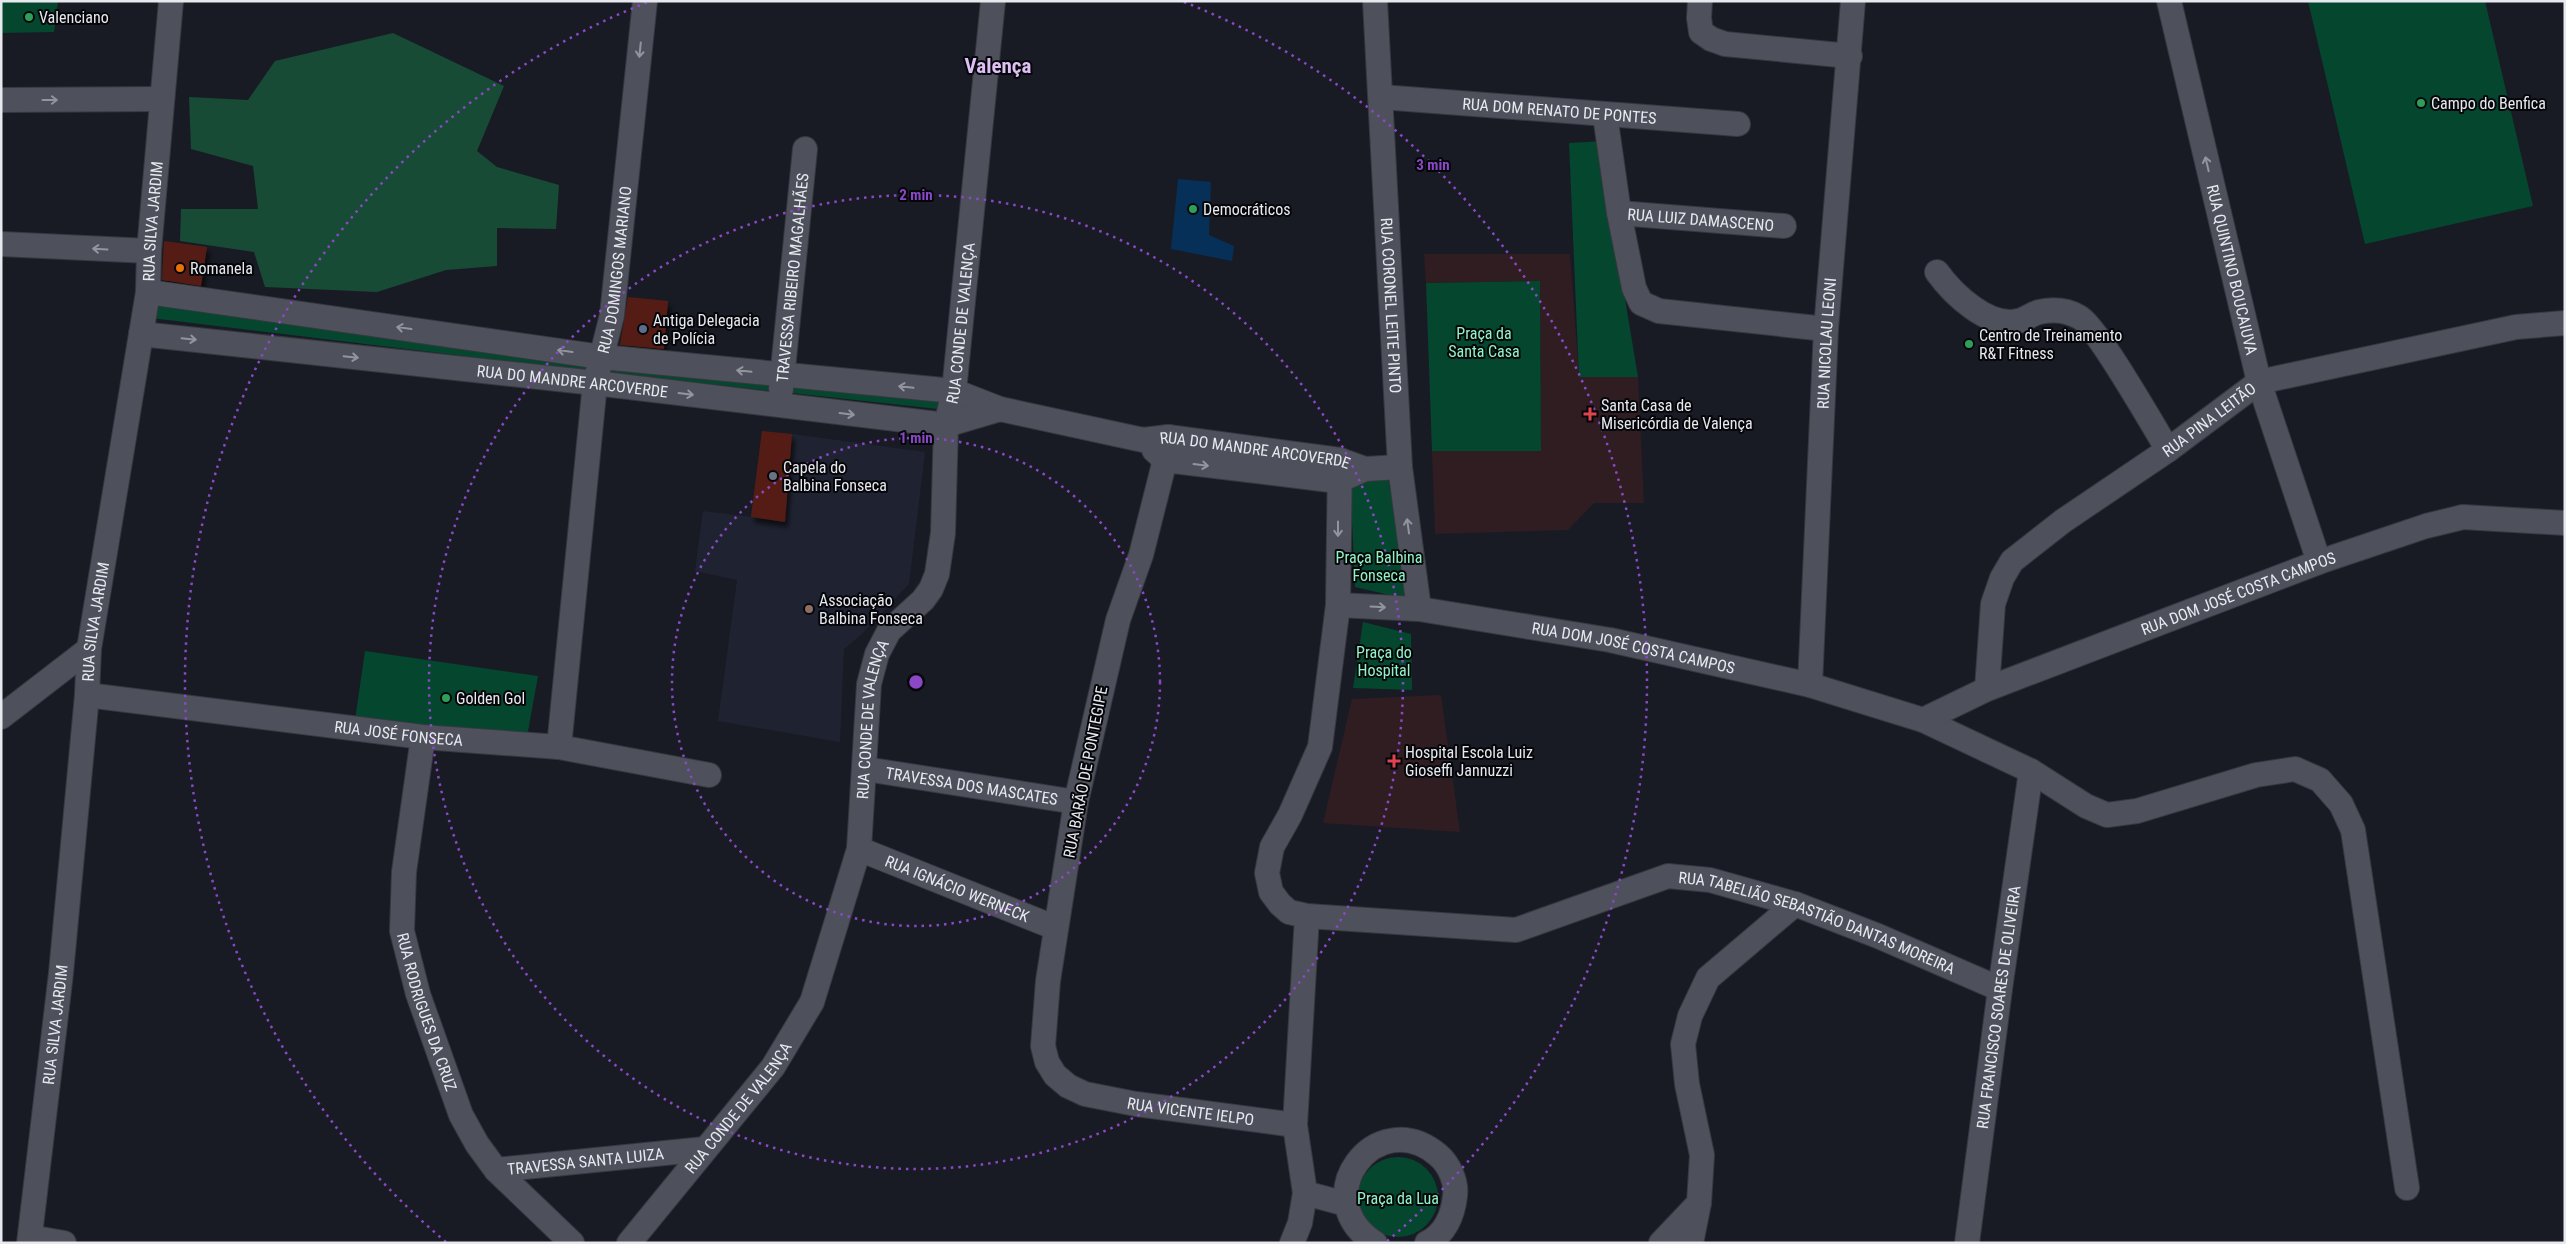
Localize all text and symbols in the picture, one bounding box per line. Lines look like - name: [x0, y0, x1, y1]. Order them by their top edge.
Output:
- place label: Valenciano: [39, 8, 109, 27]
- marker: Valenciano: [23, 11, 35, 23]
- one-way arrow: [635, 41, 645, 57]
- district label: Valença: [965, 54, 1031, 78]
- street label: RUA DOM RENATO DE PONTES: [1462, 94, 1657, 128]
- place label: Campo do Benfica: [2431, 94, 2546, 113]
- one-way arrow: [42, 95, 58, 105]
- marker: Campo do Benfica: [2415, 97, 2427, 109]
- text: 3 min: [1416, 156, 1450, 174]
- one-way arrow: [2202, 156, 2212, 172]
- street label: RUA SILVA JARDIM: [139, 160, 167, 282]
- street label: TRAVESSA RIBEIRO MAGALHÃES: [773, 172, 813, 383]
- street label: RUA QUINTINO BOUCAIUVA: [2203, 183, 2261, 357]
- street label: RUA DOMINGOS MARIANO: [594, 185, 635, 356]
- text: 2 min: [899, 186, 933, 204]
- place label: Democráticos: [1203, 200, 1290, 219]
- marker: Democráticos: [1187, 203, 1199, 215]
- street label: RUA LUIZ DAMASCENO: [1627, 205, 1775, 235]
- street label: RUA CORONEL LEITE PINTO: [1377, 217, 1405, 394]
- street label: RUA CONDE DE VALENÇA: [942, 242, 979, 406]
- one-way arrow: [92, 244, 108, 253]
- place label: Romanela: [190, 259, 253, 278]
- marker: Romanela: [174, 262, 186, 274]
- street label: RUA NICOLAU LEONI: [1813, 277, 1840, 409]
- place label: Antiga Delegacia de Polícia: [653, 311, 760, 348]
- one-way arrow: [397, 323, 413, 333]
- marker: Antiga Delegacia de Polícia: [637, 323, 649, 335]
- park label: Praça da Santa Casa: [1448, 324, 1520, 361]
- place label: Centro de Treinamento R&T Fitness: [1979, 326, 2122, 363]
- one-way arrow: [181, 334, 197, 344]
- marker: Centro de Treinamento R&T Fitness: [1963, 338, 1975, 350]
- one-way arrow: [557, 346, 573, 356]
- one-way arrow: [342, 352, 358, 361]
- street label: RUA DO MANDRE ARCOVERDE: [476, 361, 669, 402]
- one-way arrow: [736, 366, 752, 375]
- street label: RUA PINA LEITÃO: [2159, 379, 2260, 461]
- one-way arrow: [898, 382, 914, 392]
- one-way arrow: [678, 389, 694, 399]
- place label: Santa Casa de Misericórdia de Valença: [1601, 396, 1753, 433]
- marker: Santa Casa de Misericórdia de Valença: [1583, 407, 1597, 421]
- one-way arrow: [839, 409, 855, 419]
- street label: RUA DO MANDRE ARCOVERDE: [1159, 428, 1353, 473]
- text: 1 min: [899, 429, 933, 447]
- place label: Capela do Balbina Fonseca: [783, 458, 887, 495]
- one-way arrow: [1193, 460, 1209, 470]
- marker: Capela do Balbina Fonseca: [767, 470, 779, 482]
- one-way arrow: [1403, 519, 1413, 535]
- one-way arrow: [1333, 521, 1343, 537]
- park label: Praça Balbina Fonseca: [1336, 548, 1422, 585]
- street label: RUA DOM JOSÉ COSTA CAMPOS: [2138, 548, 2338, 639]
- street label: RUA SILVA JARDIM: [79, 561, 113, 682]
- place label: Associação Balbina Fonseca: [819, 591, 923, 628]
- marker: Associação Balbina Fonseca: [803, 603, 815, 615]
- one-way arrow: [1370, 603, 1386, 612]
- street label: RUA DOM JOSÉ COSTA CAMPOS: [1530, 618, 1737, 678]
- street label: RUA CONDE DE VALENÇA: [853, 636, 893, 800]
- park label: Praça do Hospital: [1356, 643, 1412, 680]
- centre of rings: [907, 673, 925, 691]
- street label: RUA BARÃO DE PONTEGIPE: [1059, 684, 1111, 860]
- place label: Golden Gol: [456, 689, 525, 708]
- marker: Golden Gol: [440, 692, 452, 704]
- street label: RUA JOSÉ FONSECA: [333, 717, 464, 750]
- place label: Hospital Escola Luiz Gioseffi Jannuzzi: [1405, 743, 1533, 780]
- marker: Hospital Escola Luiz Gioseffi Jannuzzi: [1387, 754, 1401, 768]
- street label: TRAVESSA DOS MASCATES: [884, 763, 1059, 809]
- street label: RUA IGNÁCIO WERNECK: [882, 852, 1032, 926]
- street label: RUA TABELIÃO SEBASTIÃO DANTAS MOREIRA: [1678, 868, 1958, 978]
- street label: RUA FRANCISCO SOARES DE OLIVEIRA: [1973, 884, 2025, 1130]
- street label: RUA RODRIGUES DA CRUZ: [393, 931, 461, 1094]
- street label: RUA SILVA JARDIM: [39, 964, 72, 1086]
- street label: RUA CONDE DE VALENÇA: [681, 1039, 796, 1177]
- street label: RUA VICENTE IELPO: [1125, 1093, 1255, 1130]
- street label: TRAVESSA SANTA LUIZA: [506, 1144, 665, 1179]
- park label: Praça da Lua: [1357, 1189, 1439, 1208]

